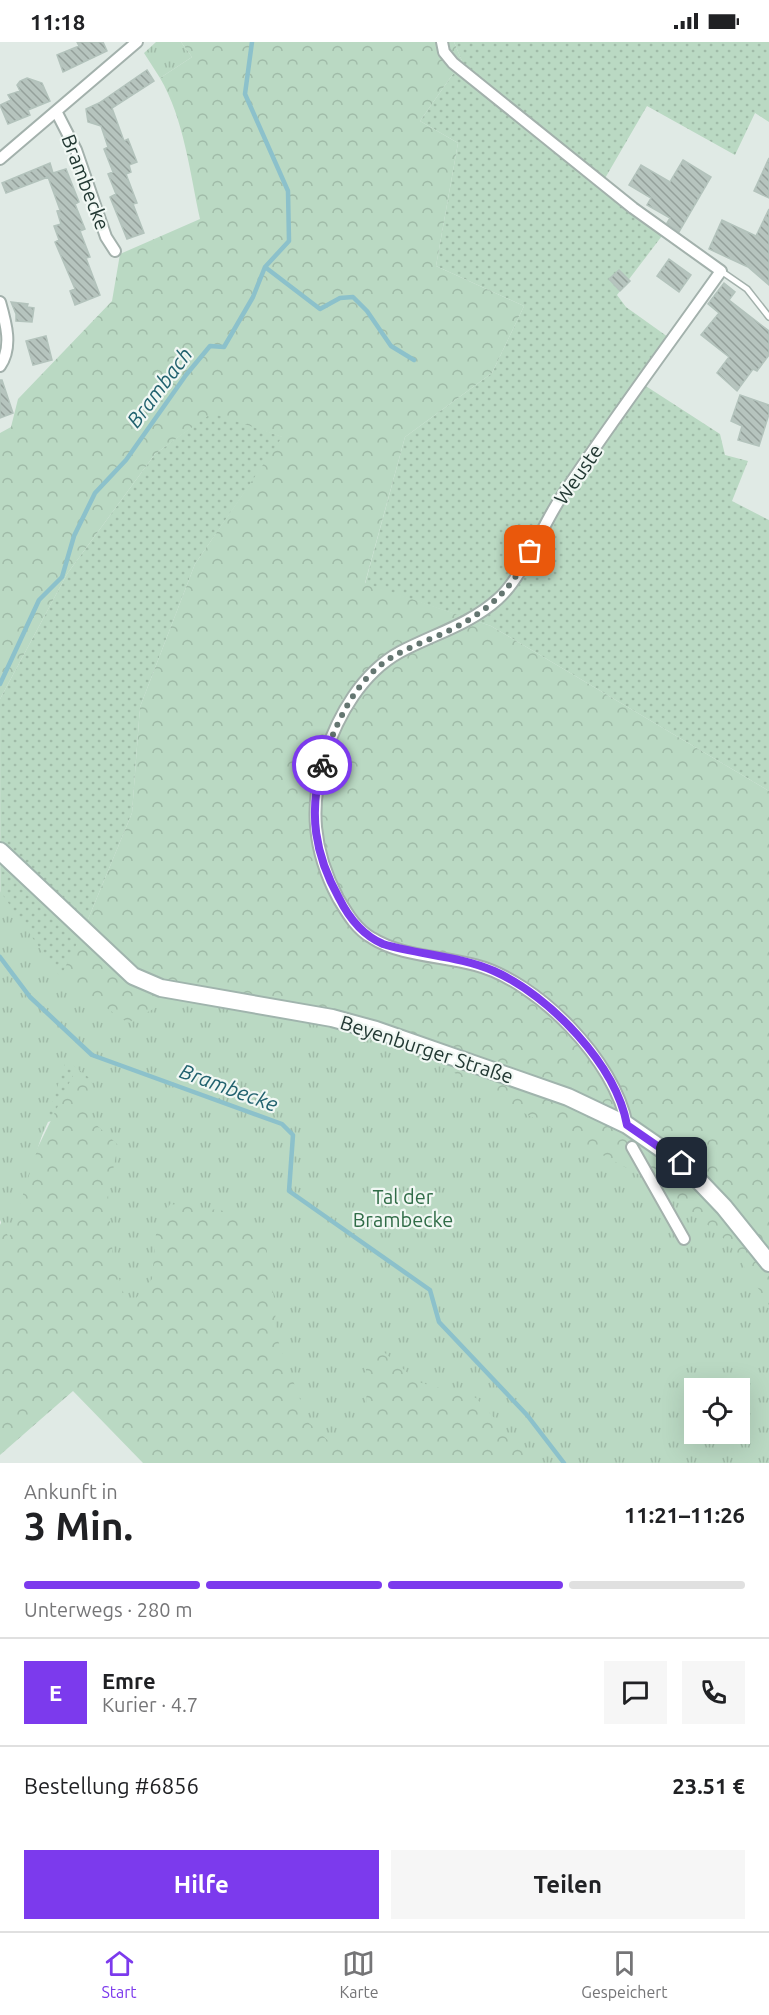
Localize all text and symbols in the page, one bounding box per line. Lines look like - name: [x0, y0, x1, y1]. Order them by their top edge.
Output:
- text: 11:18: [30, 9, 85, 34]
- street label: Brambecke: [57, 131, 115, 233]
- water label: Brambach: [121, 342, 197, 432]
- street label: Weuste: [549, 439, 607, 509]
- pin: [504, 525, 555, 576]
- icon: bag: [513, 534, 546, 567]
- courier: [292, 735, 352, 795]
- icon: bike: [306, 749, 339, 782]
- street label: Beyenburger Straße: [338, 1010, 516, 1088]
- water label: Brambecke: [177, 1058, 282, 1116]
- pin: [656, 1137, 707, 1188]
- icon: home: [665, 1146, 698, 1179]
- park label: Tal der Brambecke: [353, 1185, 453, 1231]
- map controls: [684, 1378, 750, 1444]
- button: locate: [684, 1378, 750, 1444]
- text: Ankunft in: [24, 1480, 118, 1503]
- text: 11:21–11:26: [624, 1502, 745, 1527]
- text: 3 Min.: [24, 1504, 133, 1547]
- text: Unterwegs · 280 m: [24, 1598, 192, 1621]
- button: chat: [604, 1661, 667, 1724]
- button: phone: [682, 1661, 745, 1724]
- text: Emre: [102, 1668, 156, 1693]
- text: E: [49, 1680, 62, 1705]
- text: Kurier · 4.7: [102, 1693, 198, 1716]
- text: Bestellung #6856: [24, 1773, 199, 1798]
- text: 23.51 €: [672, 1773, 745, 1798]
- button: Hilfe: [24, 1850, 379, 1919]
- button: Teilen: [391, 1850, 745, 1919]
- tab: Start: [101, 1947, 137, 2001]
- tab: Karte: [339, 1947, 379, 2001]
- tab: Gespeichert: [581, 1947, 668, 2001]

